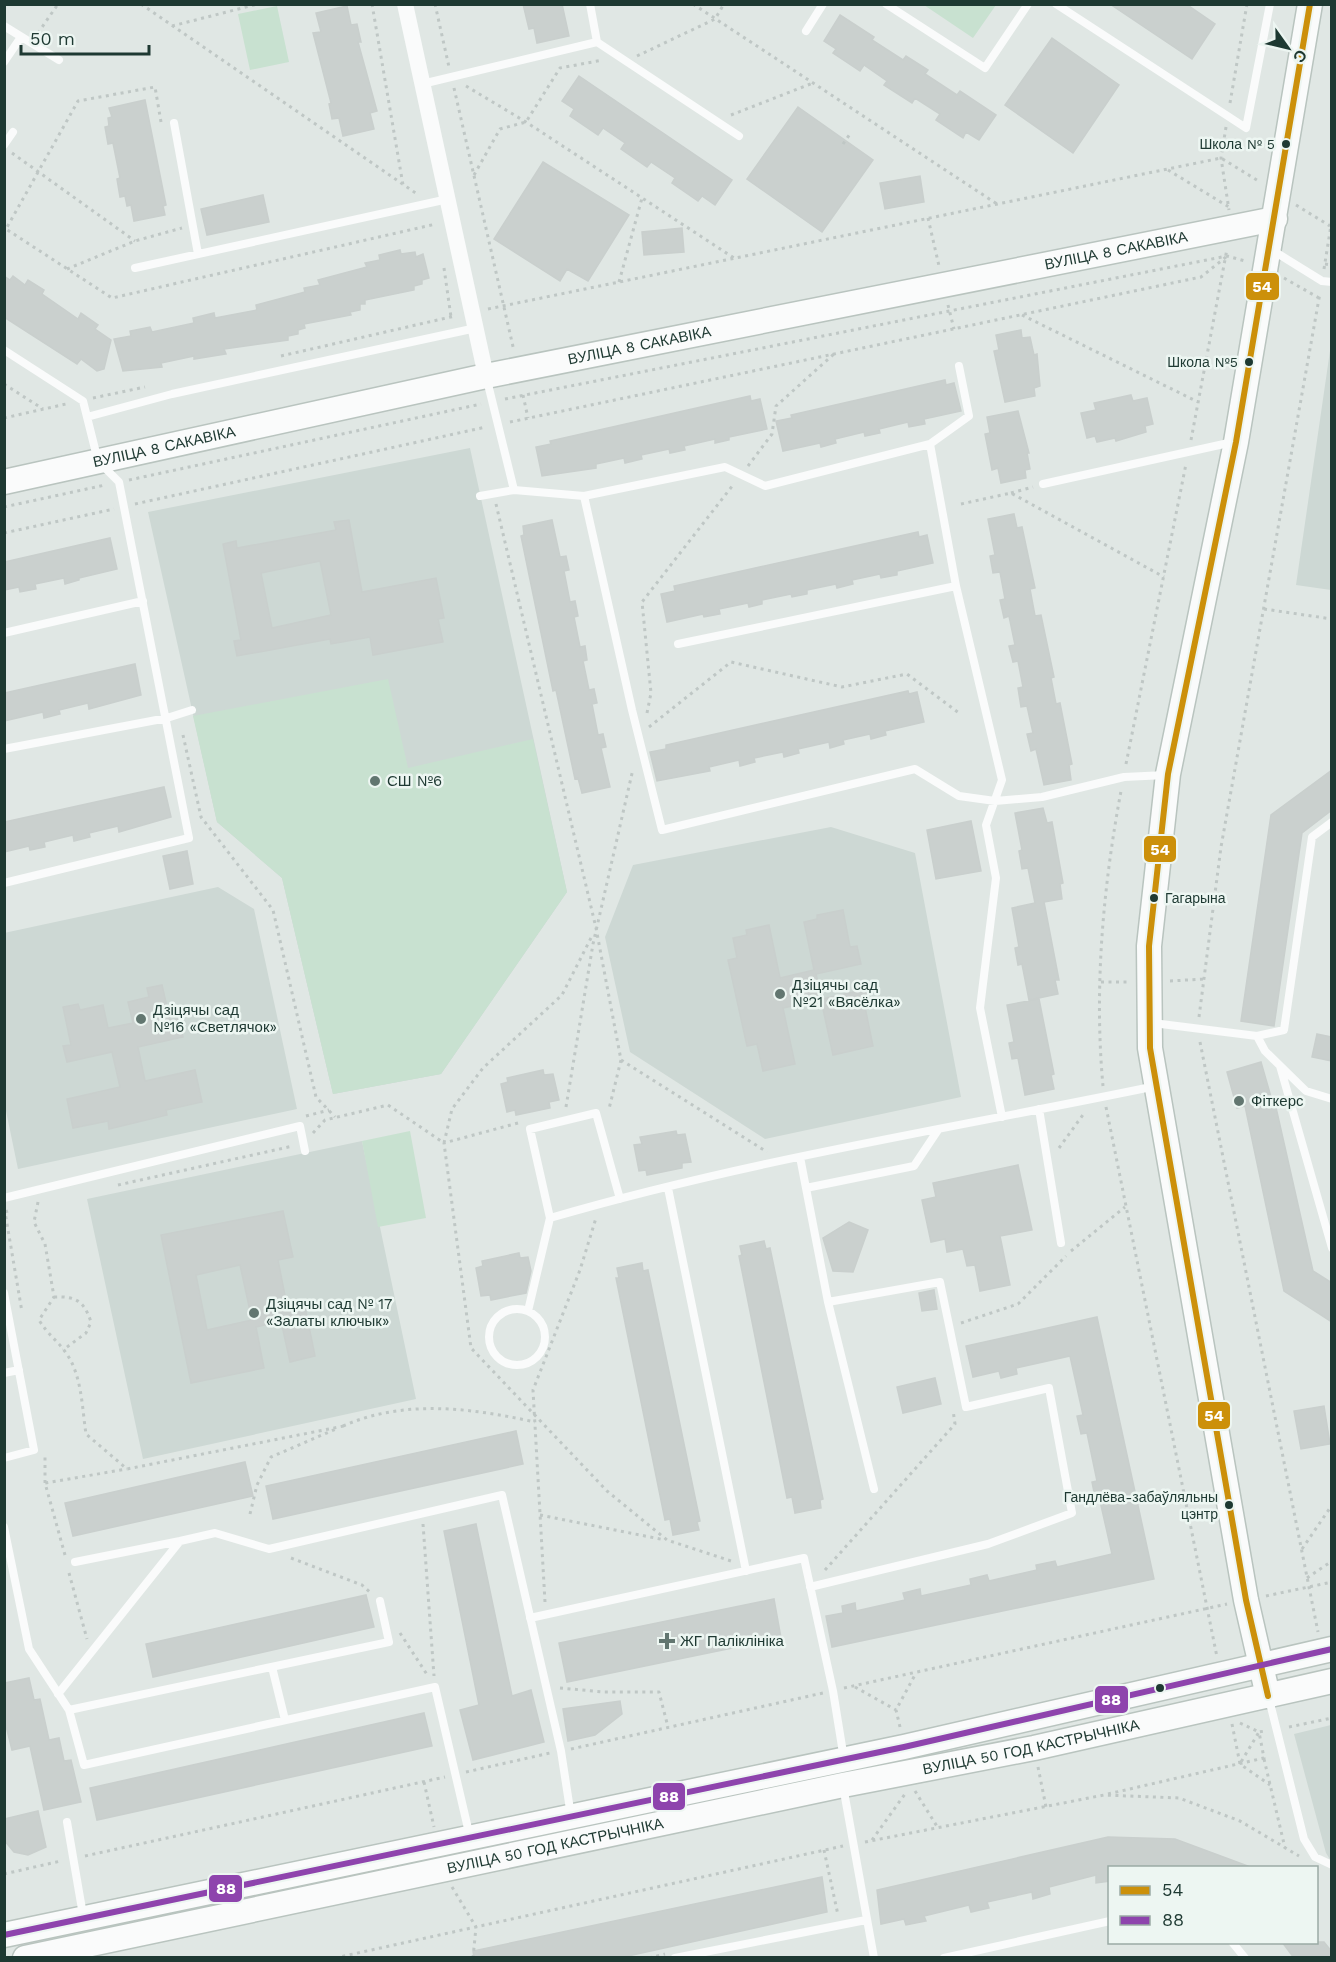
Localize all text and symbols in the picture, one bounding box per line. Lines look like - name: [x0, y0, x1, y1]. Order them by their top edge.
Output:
- scale bar: [21, 18, 148, 56]
- north arrow: [1258, 18, 1318, 78]
- text: 50 m: [30, 28, 75, 49]
- text: С: [1289, 46, 1311, 67]
- place label: Школа № 5: [1199, 136, 1275, 152]
- marker: Школа № 5: [1280, 138, 1292, 150]
- street label: ВУЛІЦА 8 САКАВІКА: [1043, 228, 1189, 274]
- line badge: 54: [1245, 272, 1280, 301]
- text: 54: [1252, 277, 1272, 296]
- street label: ВУЛІЦА 8 САКАВІКА: [566, 322, 713, 368]
- place label: Школа №5: [1167, 354, 1238, 370]
- marker: Школа №5: [1243, 356, 1255, 368]
- street label: ВУЛІЦА 8 САКАВІКА: [91, 422, 237, 471]
- place label: СШ №6: [387, 772, 442, 790]
- marker: СШ №6: [368, 774, 382, 788]
- line badge: 54: [1143, 835, 1177, 863]
- text: 54: [1150, 840, 1170, 859]
- place label: Гагарына: [1165, 890, 1226, 906]
- marker: Гагарына: [1148, 892, 1160, 904]
- place label: Дзіцячы сад №21 «Вясёлка»: [792, 976, 901, 1011]
- marker: Дзіцячы сад №21 «Вясёлка»: [773, 987, 787, 1001]
- place label: Дзіцячы сад №16 «Светлячок»: [153, 1001, 277, 1036]
- marker: Дзіцячы сад №16 «Светлячок»: [134, 1012, 148, 1026]
- place label: Фіткерс: [1251, 1092, 1304, 1110]
- marker: Фіткерс: [1232, 1094, 1246, 1108]
- place label: Дзіцячы сад № 17 «Залаты ключык»: [266, 1295, 393, 1330]
- marker: Дзіцячы сад № 17 «Залаты ключык»: [247, 1306, 261, 1320]
- line badge: 54: [1197, 1401, 1231, 1430]
- text: 54: [1204, 1406, 1224, 1425]
- place label: Гандлёва-забаўляльны цэнтр: [1064, 1489, 1218, 1522]
- marker: Гандлёва-забаўляльны цэнтр: [1223, 1499, 1235, 1511]
- marker: ЖГ Паліклініка: [658, 1632, 676, 1650]
- place label: ЖГ Паліклініка: [680, 1632, 785, 1650]
- unlabelled marker: [1154, 1682, 1166, 1694]
- line badge: 88: [1094, 1685, 1129, 1714]
- text: 88: [1101, 1690, 1121, 1709]
- street label: ВУЛІЦА 50 ГОД КАСТРЫЧНІКА: [921, 1716, 1141, 1778]
- line badge: 88: [652, 1782, 686, 1811]
- text: 88: [659, 1787, 679, 1806]
- street label: ВУЛІЦА 50 ГОД КАСТРЫЧНІКА: [445, 1814, 665, 1878]
- legend: [1108, 1866, 1318, 1944]
- line badge: 88: [208, 1874, 243, 1903]
- text: 88: [216, 1879, 236, 1898]
- text: 54: [1162, 1879, 1183, 1900]
- text: 88: [1162, 1909, 1184, 1930]

